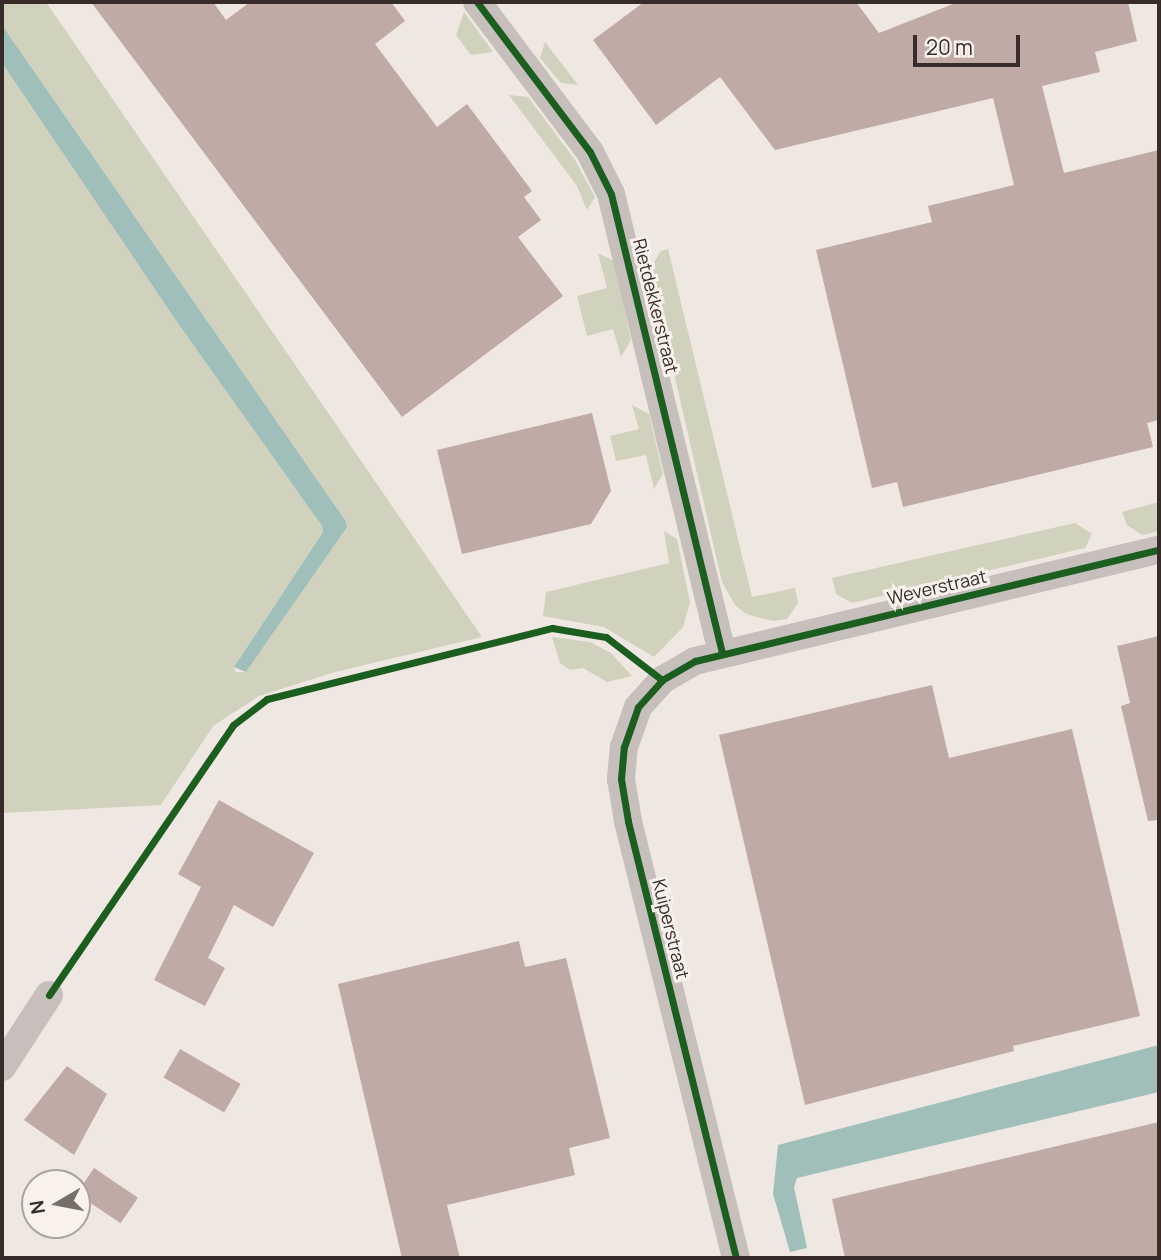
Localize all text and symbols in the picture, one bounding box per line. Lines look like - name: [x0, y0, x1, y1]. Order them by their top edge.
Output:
- scale bar: [916, 21, 1023, 65]
- text: 20 m: [926, 33, 973, 61]
- street label: Rietdekkerstraat: [629, 236, 683, 376]
- street label: Weverstraat: [885, 565, 989, 609]
- street label: Kuiperstraat: [648, 877, 694, 981]
- north arrow: [21, 1169, 91, 1239]
- text: N: [23, 1198, 51, 1216]

